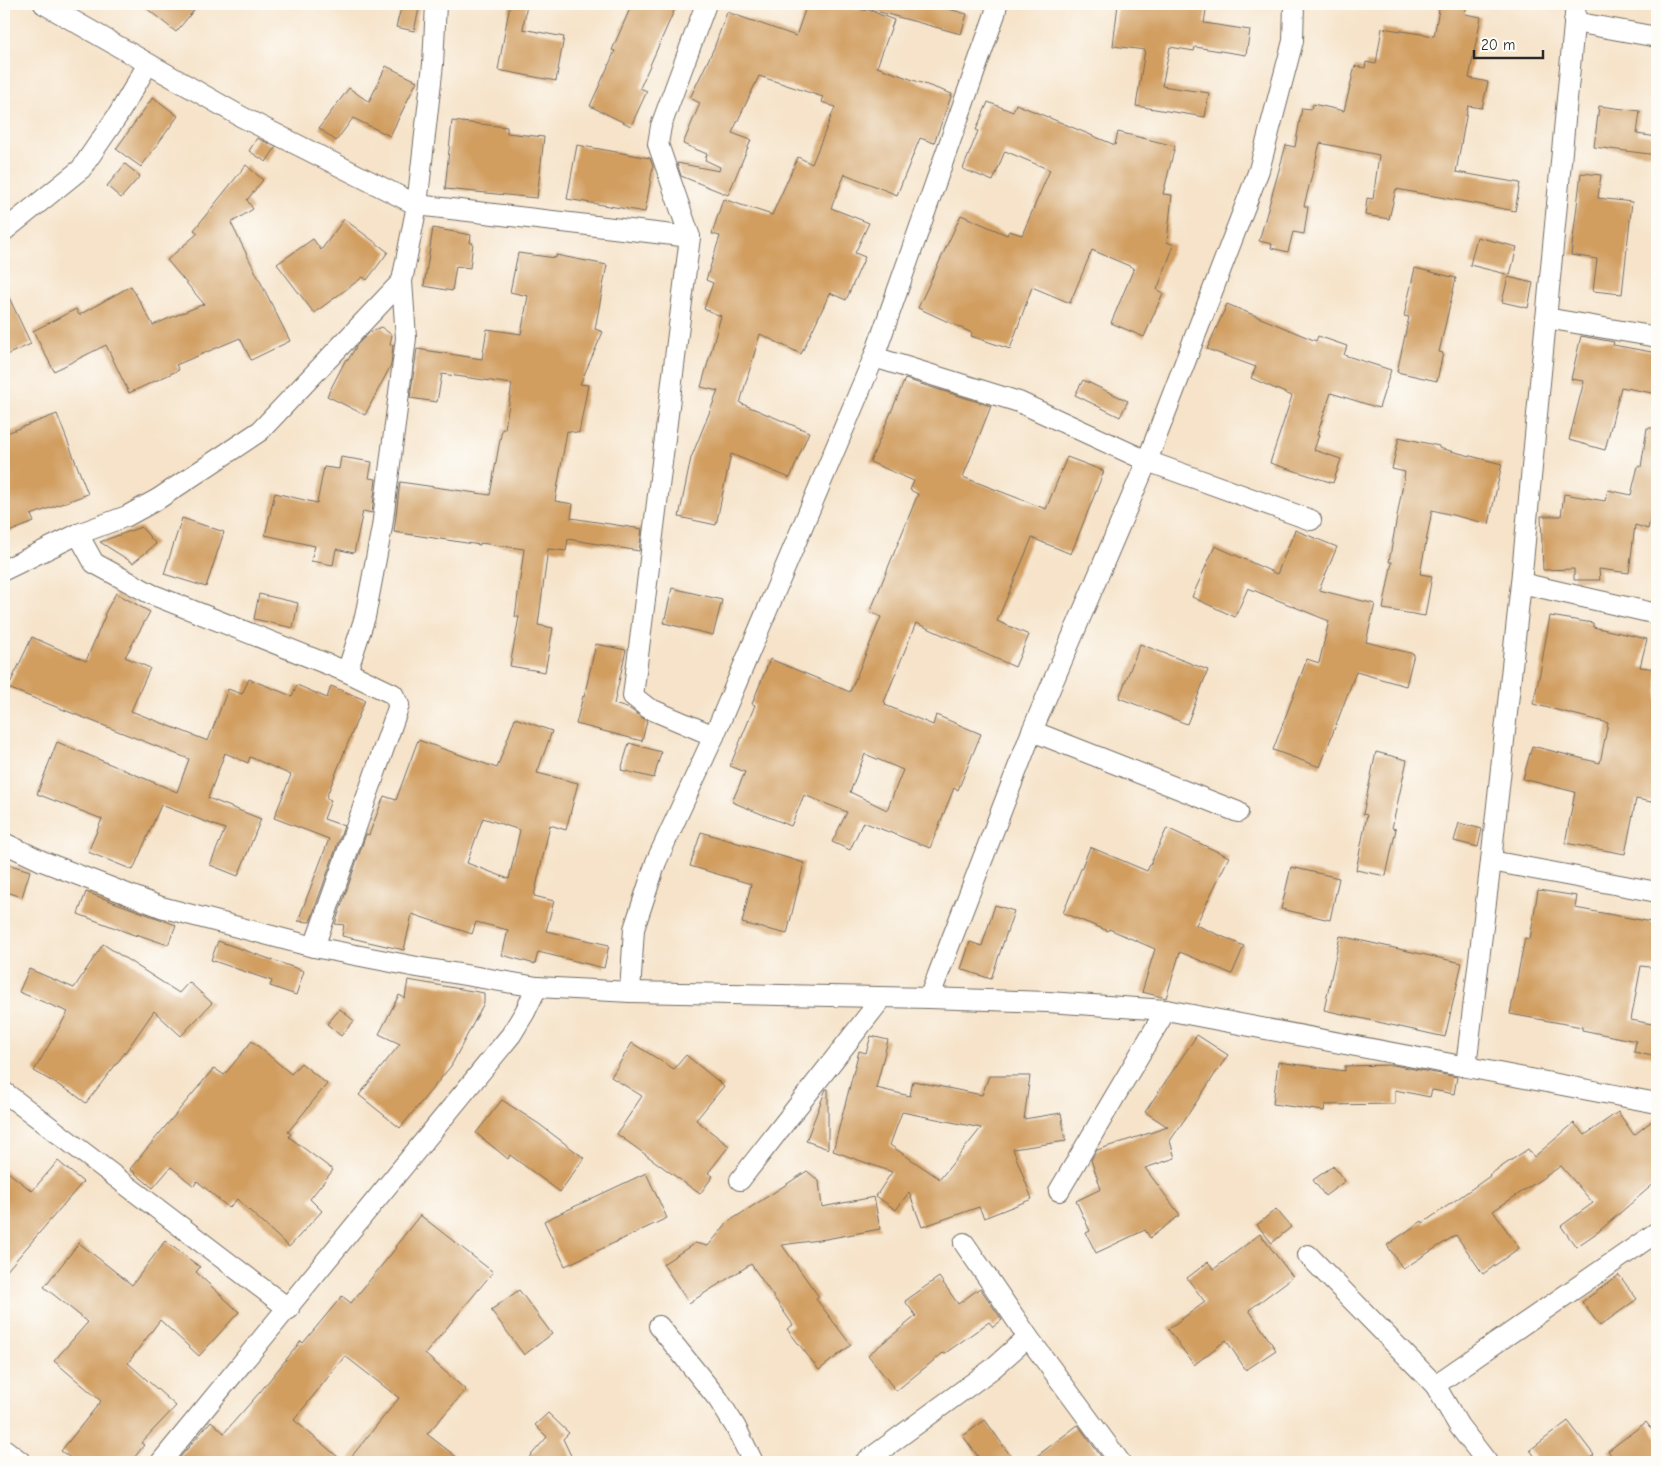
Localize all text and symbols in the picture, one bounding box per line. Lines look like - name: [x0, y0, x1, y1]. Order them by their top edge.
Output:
- scale bar: [1474, 28, 1542, 60]
- text: 20 m: [1481, 36, 1515, 54]

